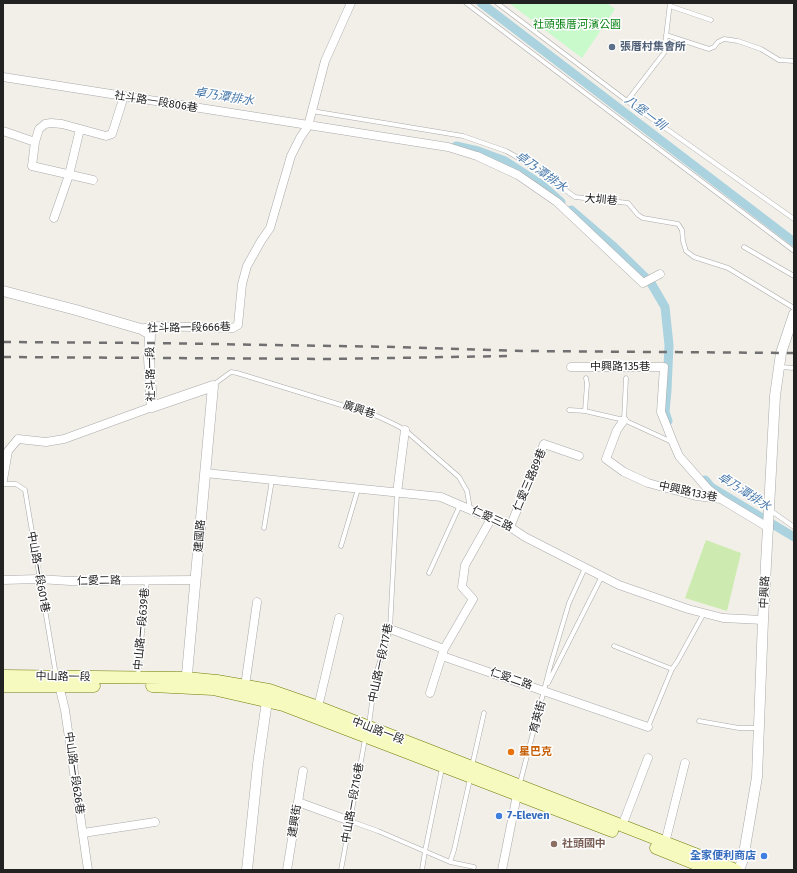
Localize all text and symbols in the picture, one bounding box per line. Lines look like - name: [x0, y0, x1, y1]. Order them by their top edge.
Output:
- park label: 社頭張厝河濱公園: [533, 18, 621, 32]
- place label: 張厝村集會所: [620, 40, 686, 54]
- marker: 張厝村集會所: [607, 42, 617, 52]
- water label: 卓乃潭排水: [193, 85, 255, 109]
- street label: 社斗路一段806巷: [113, 89, 199, 115]
- water label: 八堡一圳: [621, 93, 669, 133]
- water label: 卓乃潭排水: [512, 149, 570, 195]
- street label: 大圳巷: [584, 192, 618, 208]
- street label: 社斗路一段666巷: [147, 321, 231, 335]
- street label: 社斗路一段: [144, 346, 158, 402]
- street label: 中興路135巷: [590, 360, 650, 374]
- street label: 廣興巷: [341, 399, 377, 421]
- street label: 仁愛三路89巷: [511, 447, 549, 513]
- water label: 卓乃潭排水: [715, 470, 773, 514]
- street label: 中興路133巷: [657, 479, 719, 505]
- street label: 仁愛三路: [469, 504, 515, 534]
- street label: 建國路: [192, 519, 208, 553]
- street label: 中山路一段601巷: [24, 530, 52, 614]
- street label: 仁愛二路: [77, 574, 121, 588]
- street label: 中興路: [758, 575, 772, 609]
- street label: 中山路一段639巷: [132, 587, 152, 671]
- street label: 中山路一段717巷: [366, 622, 396, 704]
- street label: 仁愛二路: [488, 666, 534, 692]
- street label: 中山路一段: [35, 670, 91, 684]
- street label: 育英街: [527, 699, 549, 735]
- street label: 中山路一段: [350, 715, 406, 747]
- street label: 中山路一段626巷: [62, 731, 86, 815]
- place label: 星巴克: [519, 745, 552, 759]
- marker: 星巴克: [506, 747, 516, 757]
- street label: 中山路一段716巷: [339, 762, 367, 844]
- street label: 建興街: [286, 804, 304, 838]
- place label: 7-Eleven: [507, 809, 549, 823]
- marker: 7-Eleven: [494, 811, 504, 821]
- place label: 社頭國中: [562, 837, 606, 851]
- marker: 社頭國中: [549, 839, 559, 849]
- place label: 全家便利商店: [690, 849, 756, 863]
- marker: 全家便利商店: [759, 851, 769, 861]

